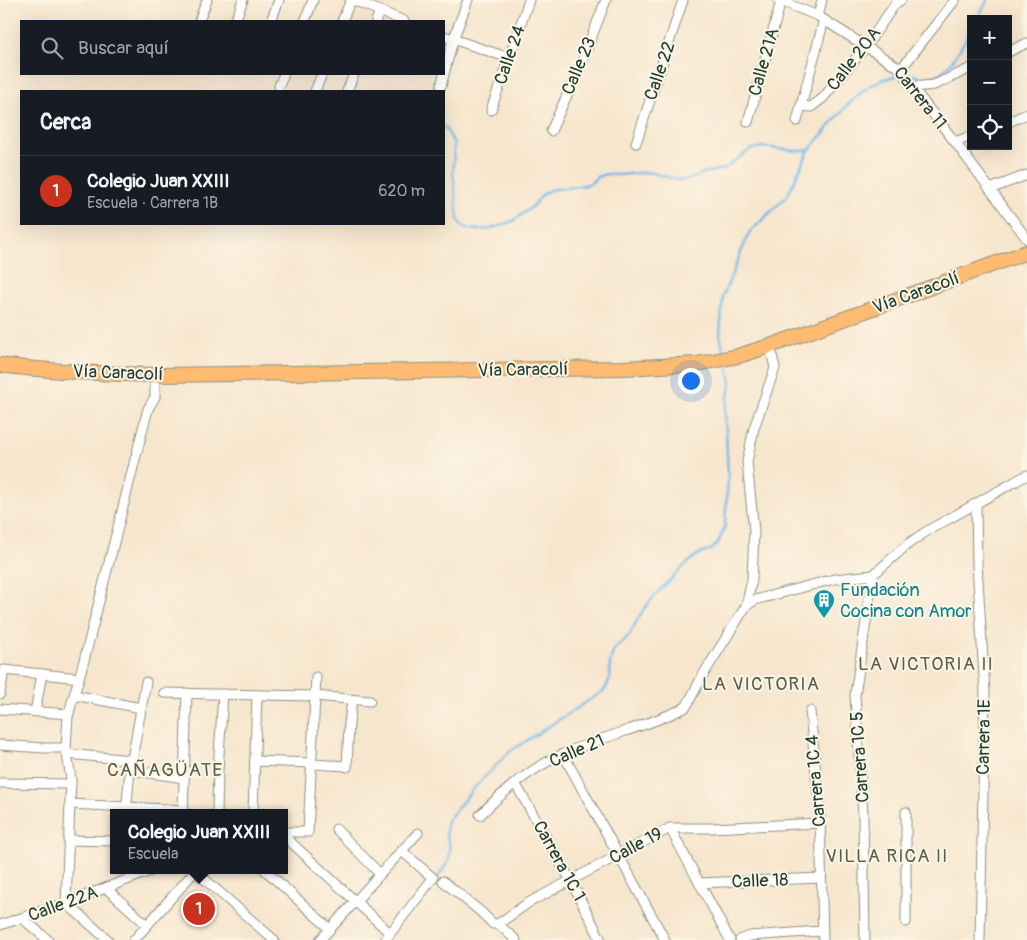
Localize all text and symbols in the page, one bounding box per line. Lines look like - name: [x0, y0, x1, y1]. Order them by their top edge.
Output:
- map controls: [967, 15, 1012, 150]
- button: +: [967, 15, 1012, 60]
- search box: [20, 20, 445, 75]
- street label: Calle 24: [489, 22, 531, 88]
- street label: Calle 20A: [822, 22, 886, 96]
- street label: Calle 21A: [743, 25, 785, 99]
- icon: search: [38, 34, 66, 62]
- street label: Calle 23: [557, 34, 601, 98]
- text: Buscar aquí: [78, 36, 169, 60]
- street label: Calle 22: [639, 38, 681, 104]
- button: −: [967, 60, 1012, 105]
- street label: Carrera 11: [888, 62, 952, 134]
- button: locate: [967, 105, 1012, 150]
- text: Cerca: [40, 109, 91, 136]
- text: Colegio Juan XXIII: [87, 169, 230, 193]
- text: 1: [53, 181, 59, 201]
- text: 620 m: [378, 181, 425, 201]
- text: Escuela · Carrera 1B: [87, 193, 218, 213]
- street label: Vía Caracolí: [870, 267, 962, 319]
- street label: Vía Caracolí: [478, 358, 568, 382]
- street label: Vía Caracolí: [72, 360, 164, 386]
- your location: [678, 368, 704, 394]
- place label: Fundación Cocina con Amor: [840, 579, 972, 623]
- building icon: Fundación Cocina con Amor: [812, 588, 836, 619]
- district label: LA VICTORIA II: [858, 652, 994, 676]
- district label: LA VICTORIA: [702, 672, 820, 696]
- street label: Carrera 1E: [972, 699, 996, 775]
- street label: Carrera 1C 5: [845, 711, 875, 803]
- street label: Calle 21: [546, 729, 608, 773]
- street label: Carrera 1C 4: [800, 734, 831, 828]
- district label: CAÑAGÜATE: [107, 758, 223, 782]
- popup: [110, 809, 288, 874]
- street label: Carrera 1C 1: [527, 817, 591, 905]
- text: Colegio Juan XXIII: [128, 820, 270, 844]
- street label: Calle 19: [605, 822, 667, 870]
- text: Escuela: [128, 844, 179, 864]
- district label: VILLA RICA II: [826, 844, 948, 868]
- street label: Calle 18: [731, 869, 789, 893]
- street label: Calle 22A: [25, 881, 101, 927]
- pin: 1: [183, 890, 215, 928]

